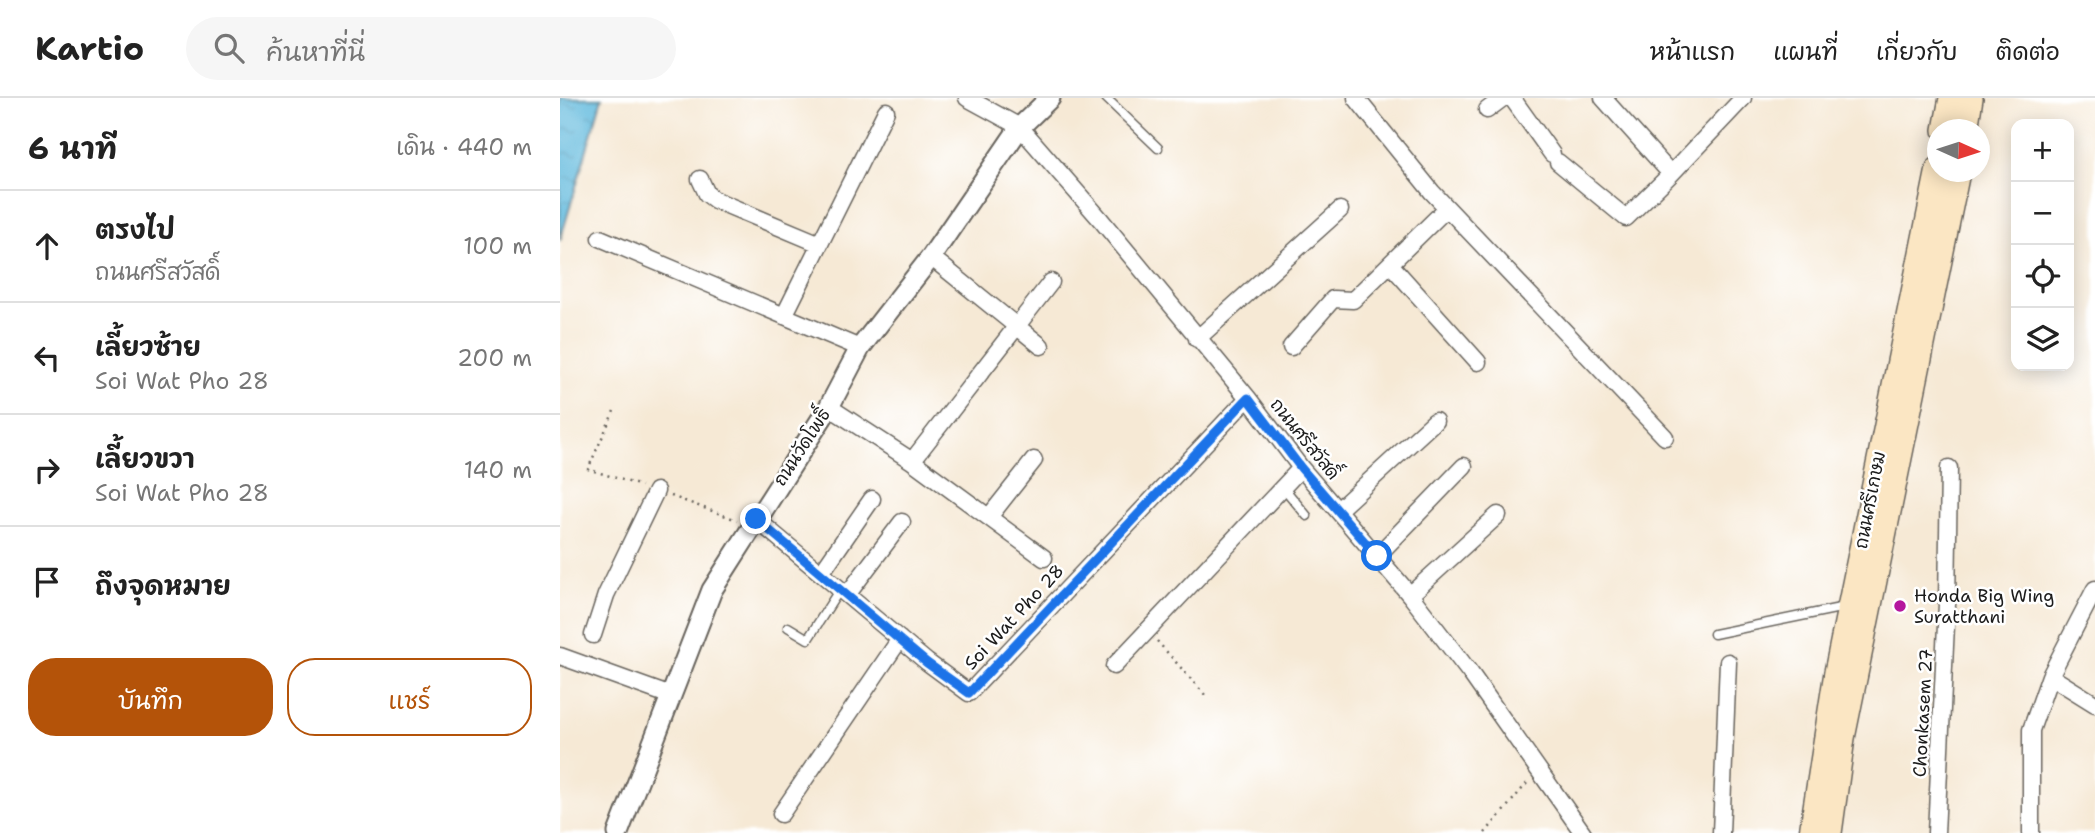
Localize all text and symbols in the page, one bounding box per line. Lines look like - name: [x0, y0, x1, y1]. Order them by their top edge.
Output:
- search box: [186, 17, 676, 80]
- text: Kartio: [35, 26, 144, 71]
- icon: search: [210, 29, 248, 67]
- text: ค้นหาที่นี่: [266, 34, 365, 69]
- text: หน้าแรก: [1650, 36, 1735, 68]
- text: แผนที่: [1773, 36, 1838, 68]
- text: เกี่ยวกับ: [1876, 36, 1958, 68]
- text: ติดต่อ: [1996, 36, 2060, 68]
- north arrow: [1927, 119, 1990, 182]
- map controls: [2011, 119, 2074, 371]
- button: +: [2011, 119, 2074, 182]
- text: 6 นาที: [28, 128, 117, 169]
- text: เดิน · 440 m: [396, 132, 532, 162]
- button: −: [2011, 182, 2074, 245]
- text: ตรงไป: [95, 212, 175, 247]
- icon: ahead: [28, 227, 66, 265]
- text: 100 m: [463, 231, 532, 261]
- button: locate: [2011, 245, 2074, 308]
- text: ถนนศรีสวัสดิ์: [95, 257, 221, 287]
- button: layers: [2011, 308, 2074, 371]
- text: เลี้ยวซ้าย: [95, 329, 201, 364]
- icon: left: [28, 339, 66, 377]
- text: 200 m: [457, 343, 532, 373]
- text: Soi Wat Pho 28: [95, 366, 269, 396]
- street label: ถนนศรีสวัสดิ์: [1265, 390, 1349, 485]
- street label: ถนนวัดโพธิ์: [763, 401, 836, 491]
- text: เลี้ยวขวา: [95, 441, 195, 476]
- street label: ถนนศรีเกษม: [1849, 449, 1891, 551]
- icon: right: [28, 451, 66, 489]
- text: 140 m: [464, 455, 532, 485]
- text: Soi Wat Pho 28: [95, 478, 269, 508]
- route end: [740, 503, 771, 534]
- route start: [1361, 540, 1392, 571]
- street label: Soi Wat Pho 28: [959, 559, 1069, 675]
- icon: arrive: [28, 563, 66, 601]
- text: ถึงจุดหมาย: [95, 568, 231, 603]
- place label: Honda Big Wing Suratthani: [1914, 584, 2054, 629]
- marker: Honda Big Wing Suratthani: [1892, 598, 1908, 614]
- street label: Chonkasem 27: [1908, 648, 1938, 778]
- button: บันทึก: [28, 658, 273, 736]
- button: แชร์: [287, 658, 532, 736]

